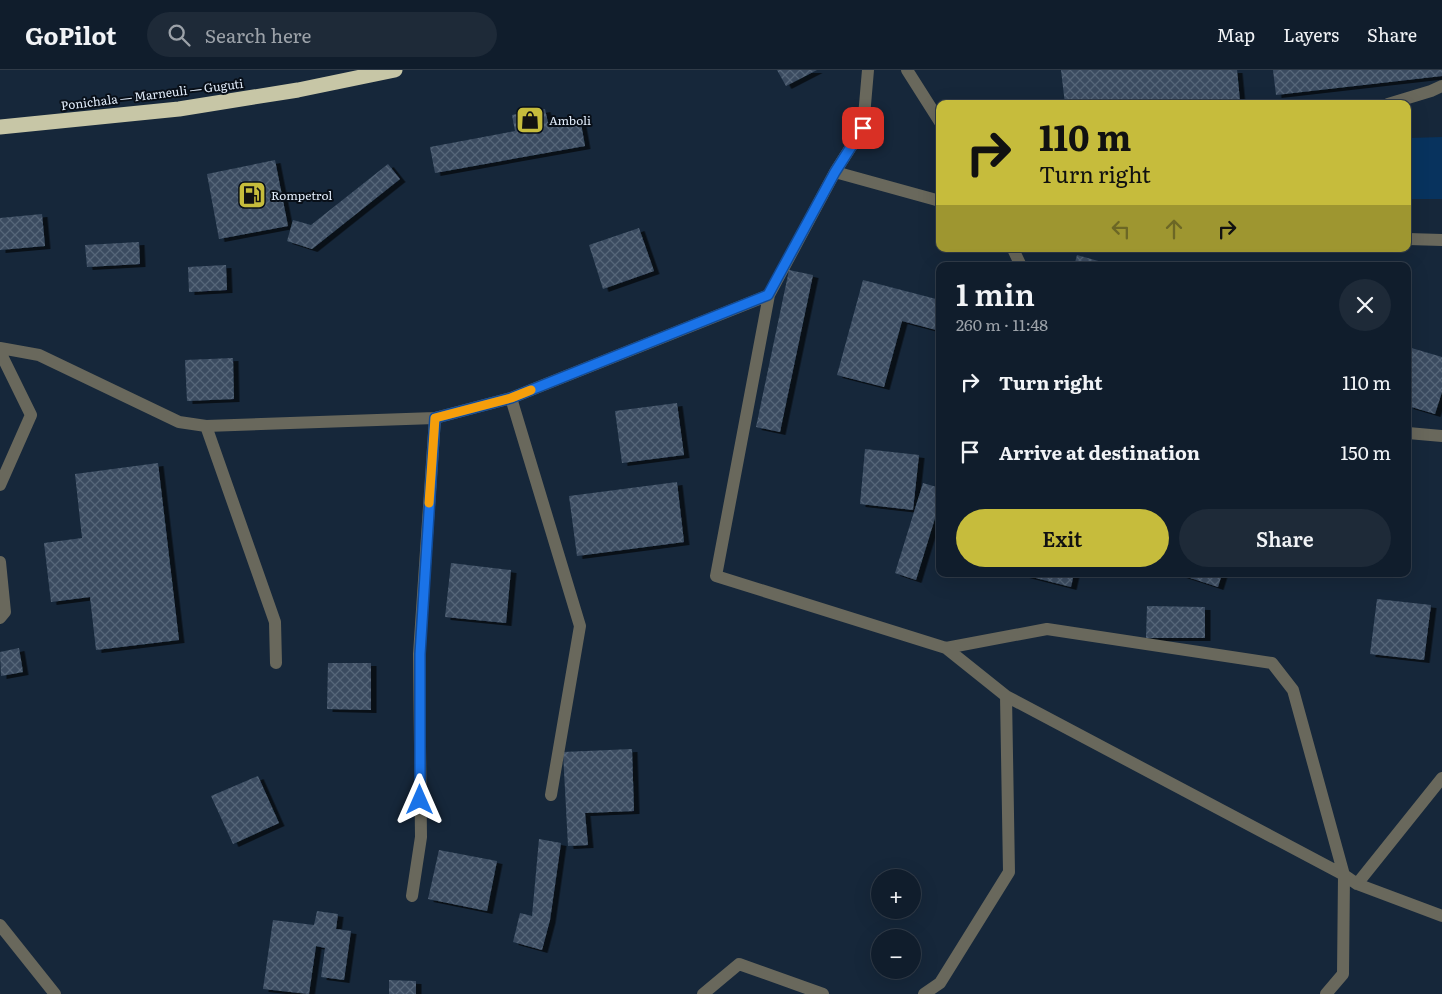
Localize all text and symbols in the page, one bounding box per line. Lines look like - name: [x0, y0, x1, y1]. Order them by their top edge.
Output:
- search box: [147, 12, 497, 57]
- text: GoPilot: [25, 17, 117, 52]
- icon: search: [165, 21, 193, 49]
- text: Search here: [205, 21, 311, 49]
- text: Map: [1217, 21, 1255, 48]
- text: Layers: [1283, 21, 1339, 48]
- text: Share: [1367, 21, 1417, 48]
- street label: Ponichala — Marneuli — Guguti: [60, 74, 244, 114]
- shop icon: Amboli: [515, 105, 545, 135]
- pin: [842, 107, 884, 149]
- text: 110 m: [1039, 110, 1131, 162]
- place label: Amboli: [549, 111, 591, 129]
- icon: arrive: [849, 114, 877, 142]
- icon: right: [956, 120, 1021, 185]
- text: Turn right: [1039, 157, 1151, 190]
- fuel station icon: Rompetrol: [237, 180, 267, 210]
- place label: Rompetrol: [271, 186, 332, 204]
- icon: left: [1107, 215, 1135, 243]
- icon: ahead: [1160, 215, 1188, 243]
- icon: right: [1213, 215, 1241, 243]
- text: 1 min: [956, 271, 1035, 315]
- button: close: [1339, 279, 1391, 331]
- text: 260 m · 11:48: [956, 312, 1048, 336]
- icon: right: [956, 368, 984, 396]
- text: Turn right: [999, 368, 1103, 396]
- text: 110 m: [1342, 368, 1391, 396]
- icon: arrive: [956, 438, 984, 466]
- text: Arrive at destination: [999, 438, 1200, 466]
- text: 150 m: [1340, 438, 1391, 466]
- button: Exit: [956, 509, 1169, 567]
- button: Share: [1179, 509, 1391, 567]
- position arrow: [393, 773, 445, 825]
- map controls: [871, 869, 921, 979]
- button: +: [871, 869, 921, 919]
- button: −: [871, 929, 921, 979]

